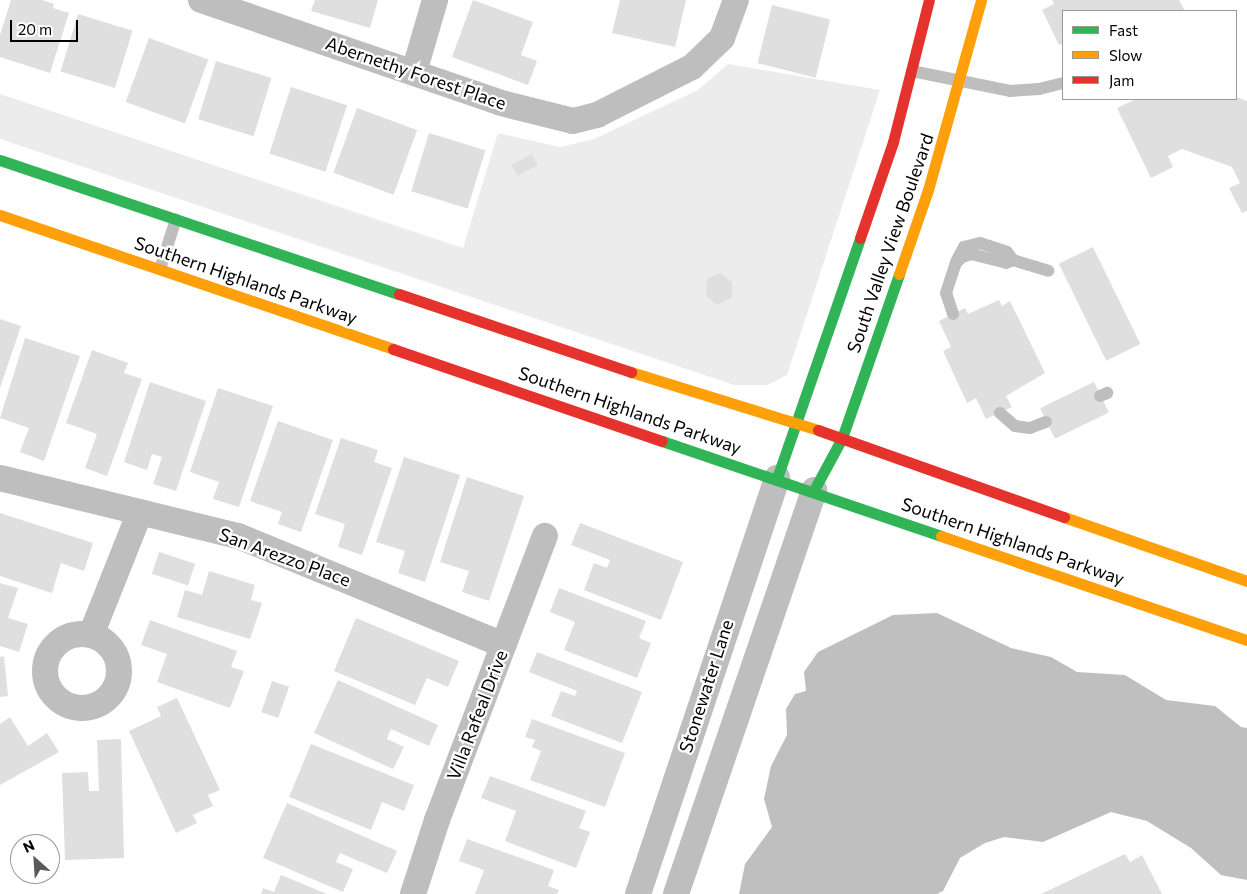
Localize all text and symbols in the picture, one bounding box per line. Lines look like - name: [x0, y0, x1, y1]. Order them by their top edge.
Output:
- scale bar: [12, 10, 80, 42]
- legend: [1062, 10, 1237, 100]
- text: 20 m: [18, 20, 52, 38]
- text: Fast: [1109, 21, 1138, 39]
- street label: Abernethy Forest Place: [323, 32, 509, 114]
- text: Slow: [1109, 46, 1142, 64]
- text: Jam: [1109, 71, 1134, 89]
- street label: South Valley View Boulevard: [842, 130, 938, 356]
- street label: Southern Highlands Parkway: [132, 232, 360, 328]
- street label: Southern Highlands Parkway: [516, 362, 744, 458]
- street label: Southern Highlands Parkway: [899, 493, 1127, 589]
- street label: San Arezzo Place: [216, 523, 354, 591]
- street label: Stonewater Lane: [674, 617, 738, 755]
- street label: Villa Rafeal Drive: [442, 647, 512, 783]
- north arrow: [10, 834, 60, 884]
- text: N: [20, 836, 37, 856]

